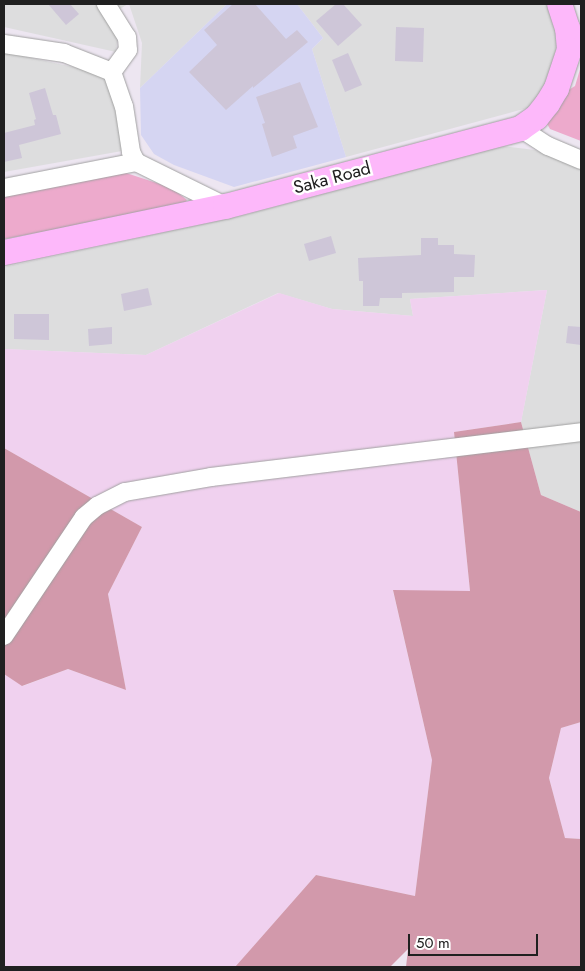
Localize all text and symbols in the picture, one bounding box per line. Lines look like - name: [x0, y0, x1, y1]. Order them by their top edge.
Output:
- street label: Saka Road: [291, 157, 373, 199]
- scale bar: [410, 924, 540, 956]
- text: 50 m: [416, 932, 450, 954]

